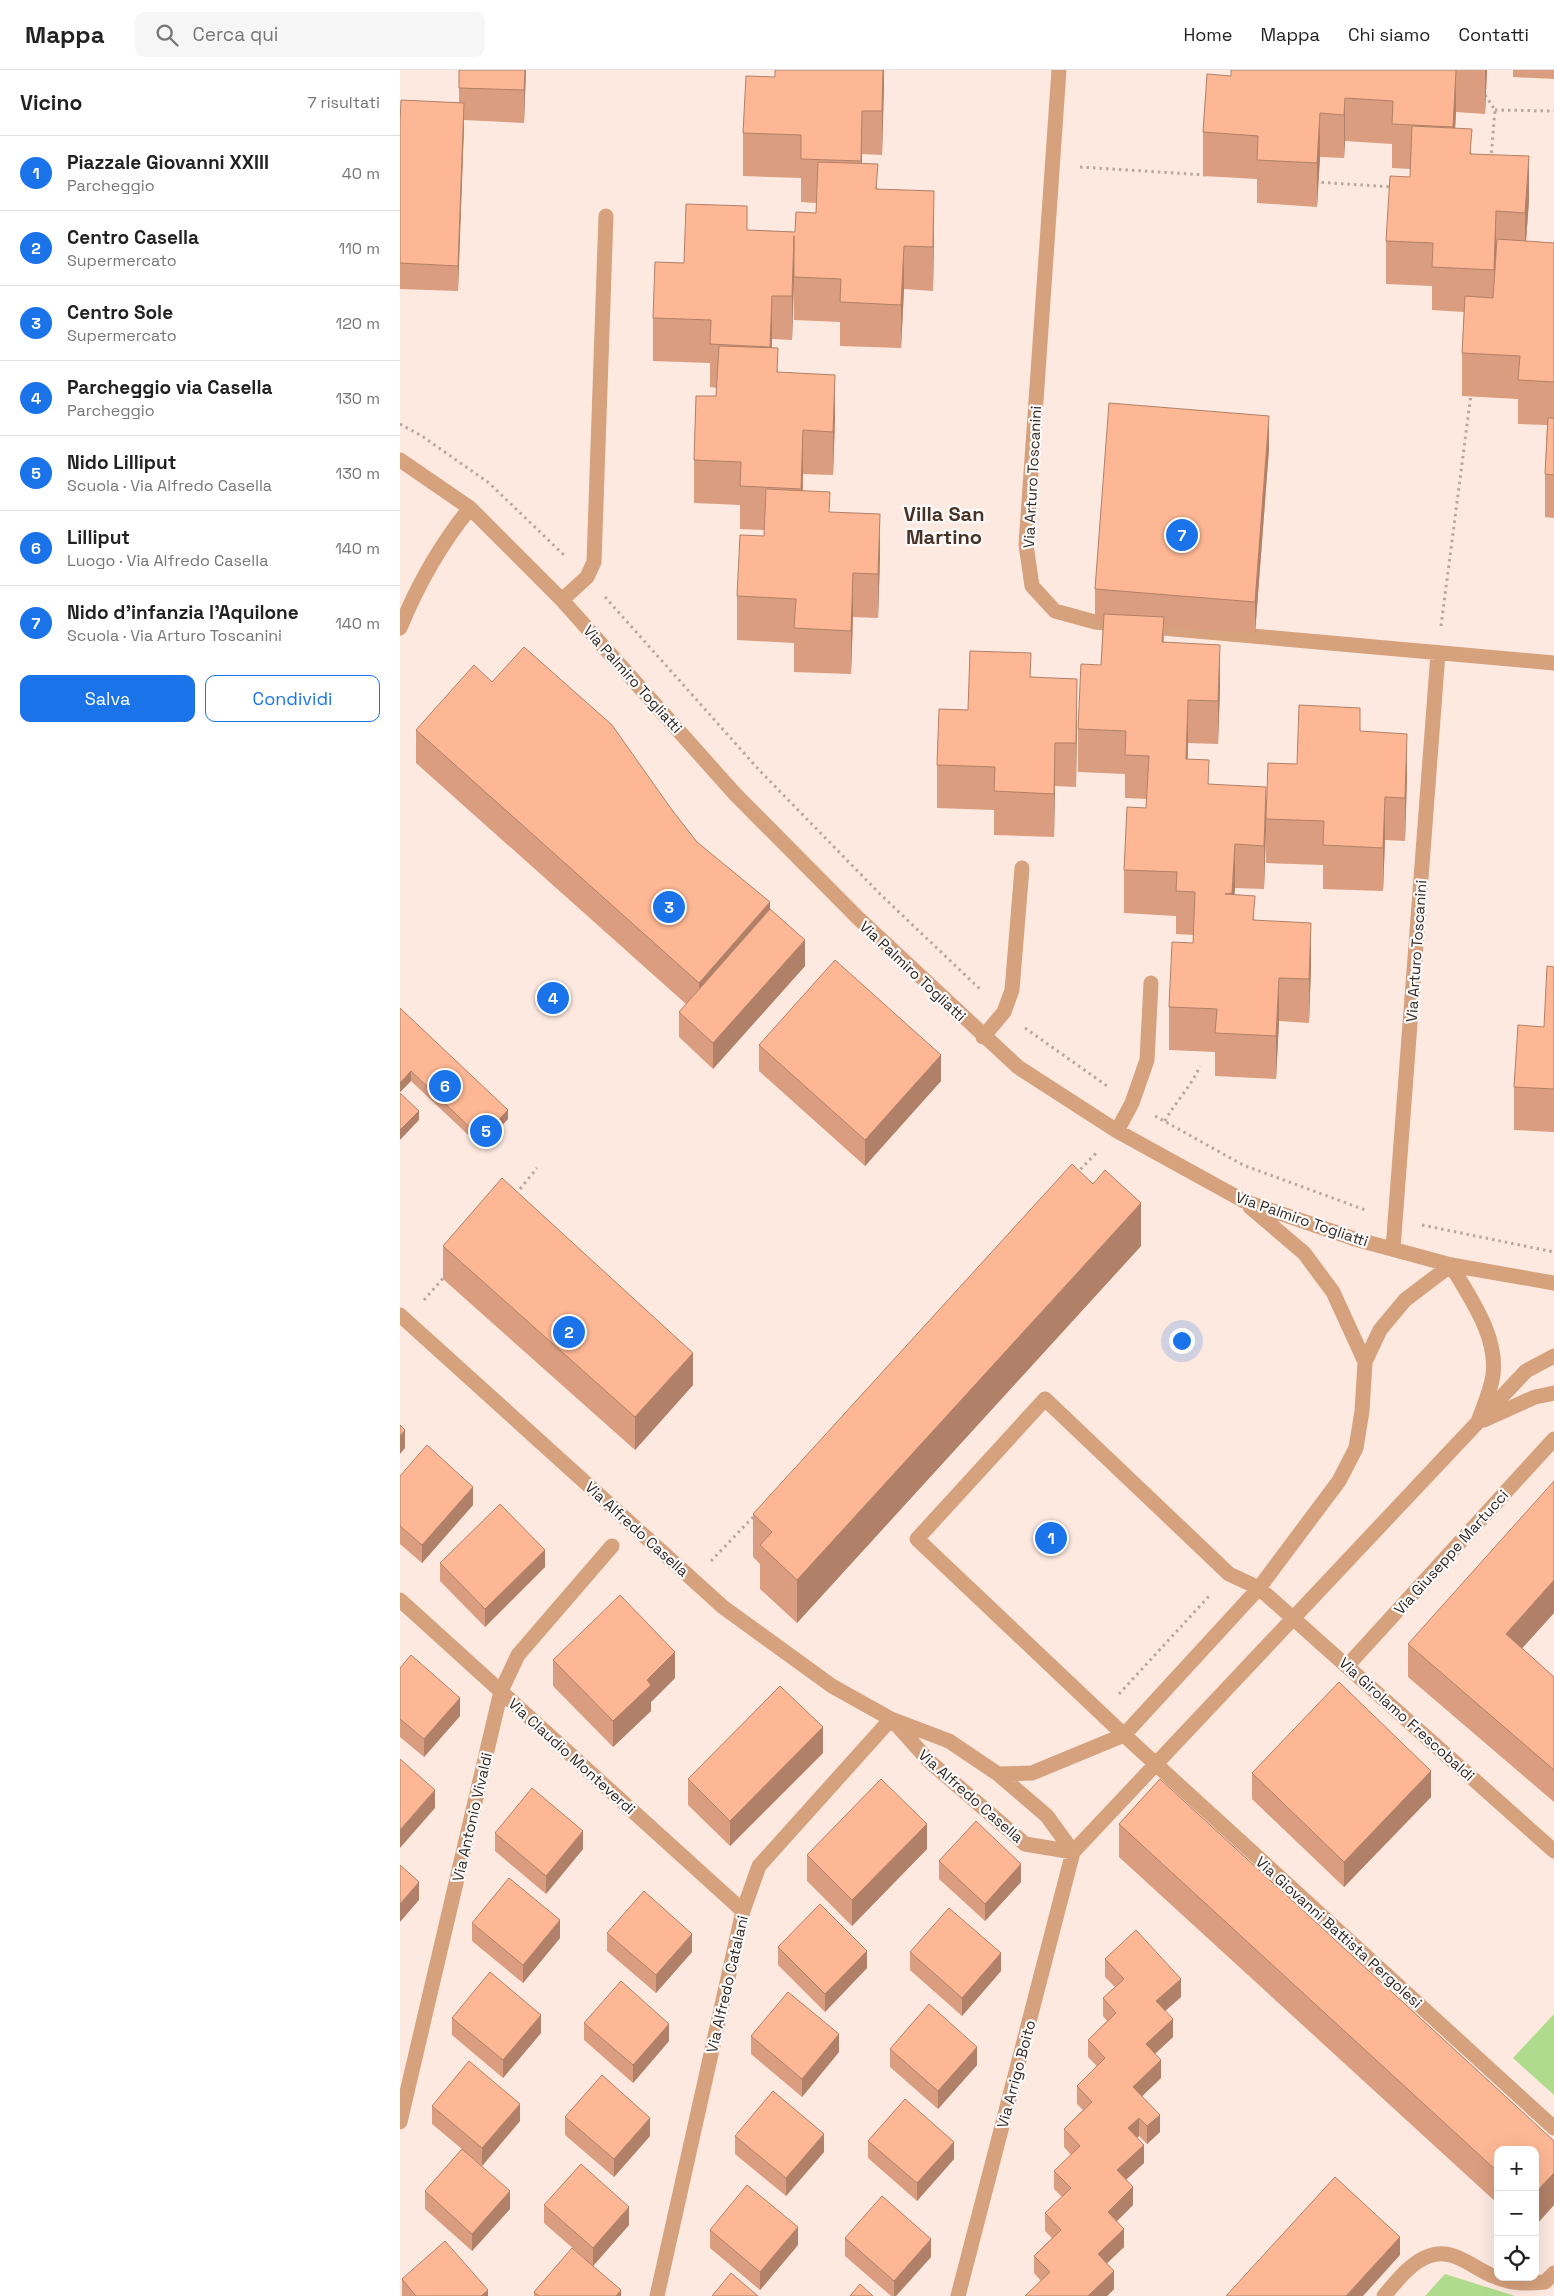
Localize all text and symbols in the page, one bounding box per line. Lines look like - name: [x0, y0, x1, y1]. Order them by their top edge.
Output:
- search box: [135, 12, 485, 57]
- text: Mappa: [25, 19, 105, 50]
- icon: search: [153, 21, 181, 49]
- text: Cerca qui: [193, 22, 279, 47]
- text: Home: [1183, 23, 1233, 46]
- text: Mappa: [1261, 23, 1320, 46]
- text: Chi siamo: [1348, 23, 1430, 46]
- text: Contatti: [1458, 23, 1529, 46]
- text: Vicino: [20, 89, 82, 116]
- text: 7 risultati: [307, 92, 380, 113]
- text: Piazzale Giovanni XXIII: [67, 150, 269, 175]
- text: 1: [32, 163, 40, 184]
- text: 40 m: [342, 163, 380, 184]
- text: Parcheggio: [67, 175, 155, 196]
- text: Centro Casella: [67, 225, 199, 250]
- text: 2: [31, 238, 41, 259]
- text: 110 m: [338, 238, 380, 259]
- text: Supermercato: [67, 250, 177, 271]
- text: Centro Sole: [67, 300, 173, 325]
- text: 3: [31, 313, 41, 334]
- text: 120 m: [336, 313, 380, 334]
- text: Supermercato: [67, 325, 177, 346]
- text: Parcheggio via Casella: [67, 375, 272, 400]
- text: 4: [31, 388, 41, 409]
- text: 130 m: [336, 388, 380, 409]
- text: Parcheggio: [67, 400, 155, 421]
- street label: Via Arturo Toscanini: [1019, 405, 1045, 549]
- text: Nido Lilliput: [67, 450, 176, 475]
- text: 5: [31, 463, 41, 484]
- text: 130 m: [336, 463, 380, 484]
- text: Scuola · Via Alfredo Casella: [67, 475, 272, 496]
- district label: Villa San Martino: [904, 501, 984, 550]
- pin: 7: [1166, 516, 1198, 554]
- text: Lilliput: [67, 525, 130, 550]
- text: 6: [31, 538, 41, 559]
- text: 140 m: [335, 538, 380, 559]
- text: Luogo · Via Alfredo Casella: [67, 550, 268, 571]
- text: Nido d'infanzia l'Aquilone: [67, 600, 299, 625]
- text: 7: [32, 613, 40, 634]
- text: 140 m: [335, 613, 380, 634]
- street label: Via Palmiro Togliatti: [579, 621, 687, 737]
- text: Scuola · Via Arturo Toscanini: [67, 625, 282, 646]
- button: Salva: [20, 675, 195, 722]
- button: Condividi: [205, 675, 380, 722]
- street label: Via Arturo Toscanini: [1402, 879, 1430, 1023]
- pin: 3: [653, 888, 685, 926]
- street label: Via Palmiro Togliatti: [856, 917, 970, 1025]
- pin: 4: [537, 979, 569, 1017]
- pin: 6: [429, 1067, 461, 1105]
- pin: 5: [470, 1112, 502, 1150]
- street label: Via Palmiro Togliatti: [1233, 1187, 1371, 1251]
- pin: 2: [553, 1313, 585, 1351]
- your location: [1169, 1328, 1195, 1354]
- street label: Via Alfredo Casella: [581, 1477, 693, 1581]
- street label: Via Giuseppe Martucci: [1390, 1485, 1512, 1619]
- pin: 1: [1035, 1519, 1067, 1557]
- street label: Via Girolamo Frescobaldi: [1335, 1653, 1479, 1785]
- street label: Via Claudio Monteverdi: [504, 1694, 640, 1818]
- street label: Via Alfredo Casella: [915, 1745, 1028, 1847]
- street label: Via Antonio Vivaldi: [448, 1751, 496, 1883]
- street label: Via Giovanni Battista Pergolesi: [1252, 1852, 1426, 2012]
- street label: Via Alfredo Catalani: [702, 1913, 752, 2055]
- street label: Via Arrigo Boito: [992, 2018, 1040, 2130]
- map controls: [1494, 2146, 1539, 2281]
- button: +: [1494, 2146, 1539, 2191]
- button: −: [1494, 2191, 1539, 2236]
- button: locate: [1494, 2236, 1539, 2281]

